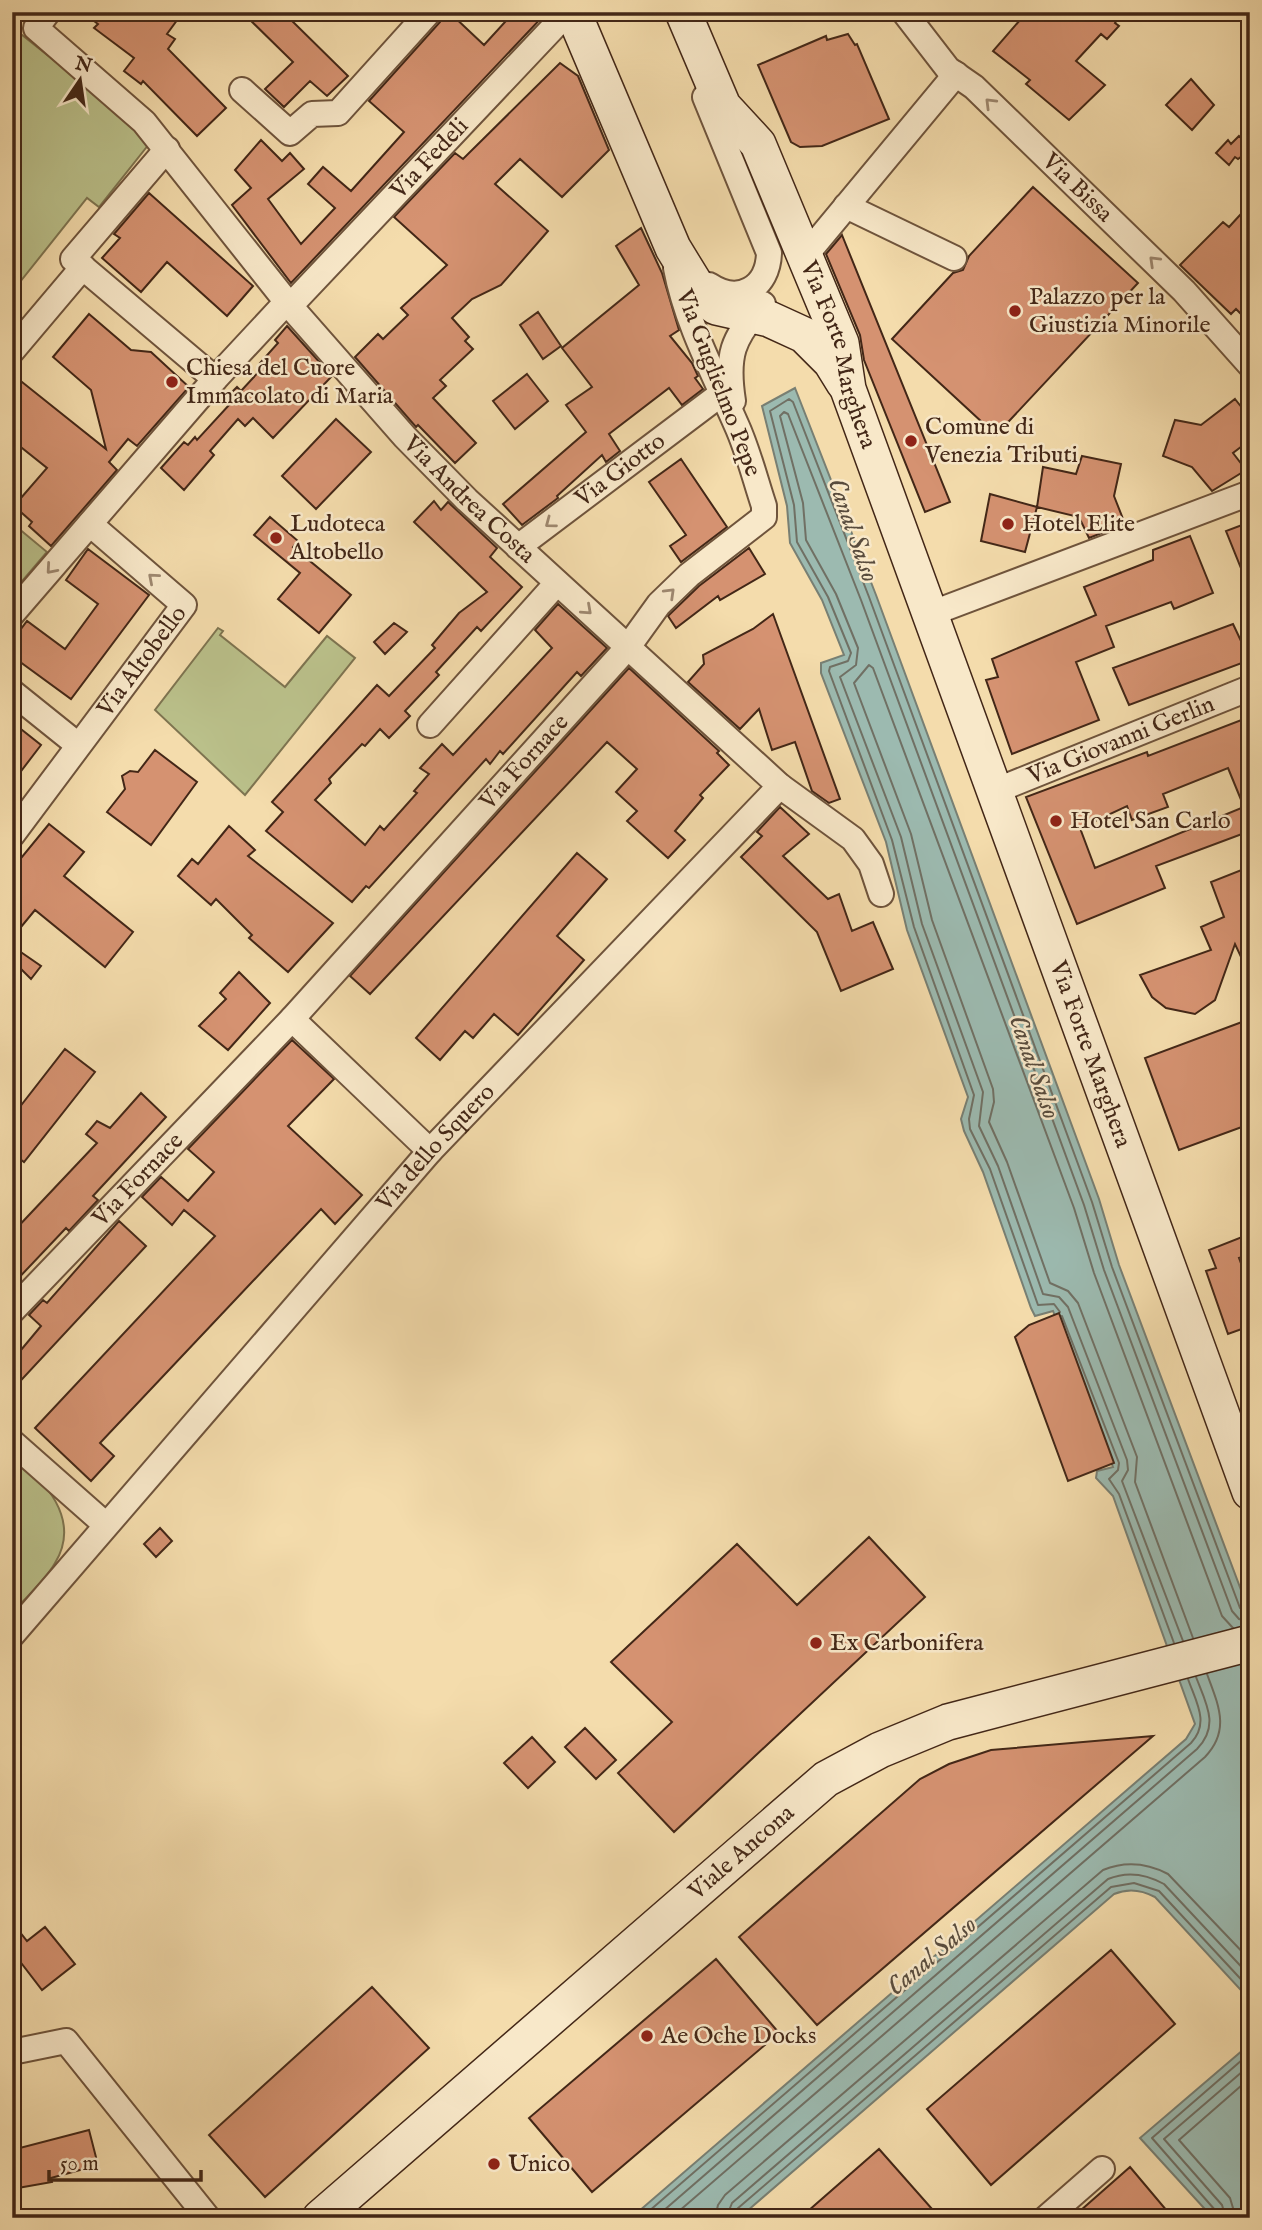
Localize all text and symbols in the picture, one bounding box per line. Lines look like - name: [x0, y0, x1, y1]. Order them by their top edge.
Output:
- north arrow: [46, 46, 116, 116]
- text: N: [72, 52, 95, 79]
- one-way arrow: [985, 99, 998, 112]
- street label: Via Fedeli: [383, 111, 475, 206]
- street label: Via Bissa: [1035, 145, 1120, 230]
- street label: Via Forte Marghera: [793, 255, 884, 454]
- one-way arrow: [1149, 256, 1162, 269]
- place label: Palazzo per la Giustizia Minorile: [1029, 282, 1210, 341]
- street label: Via Guglielmo Pepe: [668, 284, 768, 481]
- marker: Palazzo per la Giustizia Minorile: [1007, 303, 1023, 319]
- place label: Chiesa del Cuore Immacolato di Maria: [186, 353, 394, 412]
- marker: Chiesa del Cuore Immacolato di Maria: [164, 374, 180, 390]
- place label: Comune di Venezia Tributi: [924, 412, 1078, 471]
- street label: Via Giotto: [568, 426, 672, 515]
- street label: Via Andrea Costa: [396, 428, 542, 571]
- marker: Comune di Venezia Tributi: [903, 433, 919, 449]
- water label: Canal Salso: [820, 474, 886, 586]
- place label: Ludoteca Altobello: [289, 509, 386, 568]
- place label: Hotel Elite: [1022, 509, 1135, 540]
- one-way arrow: [545, 515, 557, 528]
- marker: Hotel Elite: [1000, 516, 1016, 532]
- marker: Ludoteca Altobello: [268, 530, 284, 546]
- one-way arrow: [47, 560, 59, 573]
- one-way arrow: [148, 574, 161, 586]
- one-way arrow: [662, 589, 675, 602]
- street label: Via Altobello: [90, 599, 194, 724]
- one-way arrow: [579, 601, 592, 614]
- street label: Via Giovanni Gerlin: [1022, 688, 1219, 792]
- street label: Via Fornace: [472, 707, 576, 817]
- place label: Hotel San Carlo: [1070, 806, 1231, 837]
- marker: Hotel San Carlo: [1048, 813, 1064, 829]
- street label: Via Forte Marghera: [1042, 956, 1139, 1153]
- water label: Canal Salso: [1001, 1011, 1067, 1123]
- street label: Via dello Squero: [369, 1077, 502, 1218]
- street label: Via Fornace: [85, 1126, 190, 1234]
- place label: Ex Carbonifera: [830, 1628, 984, 1659]
- marker: Ex Carbonifera: [808, 1635, 824, 1651]
- street label: Viale Ancona: [681, 1797, 801, 1907]
- water label: Canal Salso: [880, 1909, 984, 2003]
- place label: Ae Oche Docks: [660, 2021, 816, 2052]
- marker: Ae Oche Docks: [639, 2028, 655, 2044]
- scale bar: [49, 2139, 201, 2183]
- place label: Unico: [508, 2149, 570, 2180]
- text: 50 m: [60, 2151, 99, 2178]
- marker: Unico: [486, 2156, 502, 2172]

